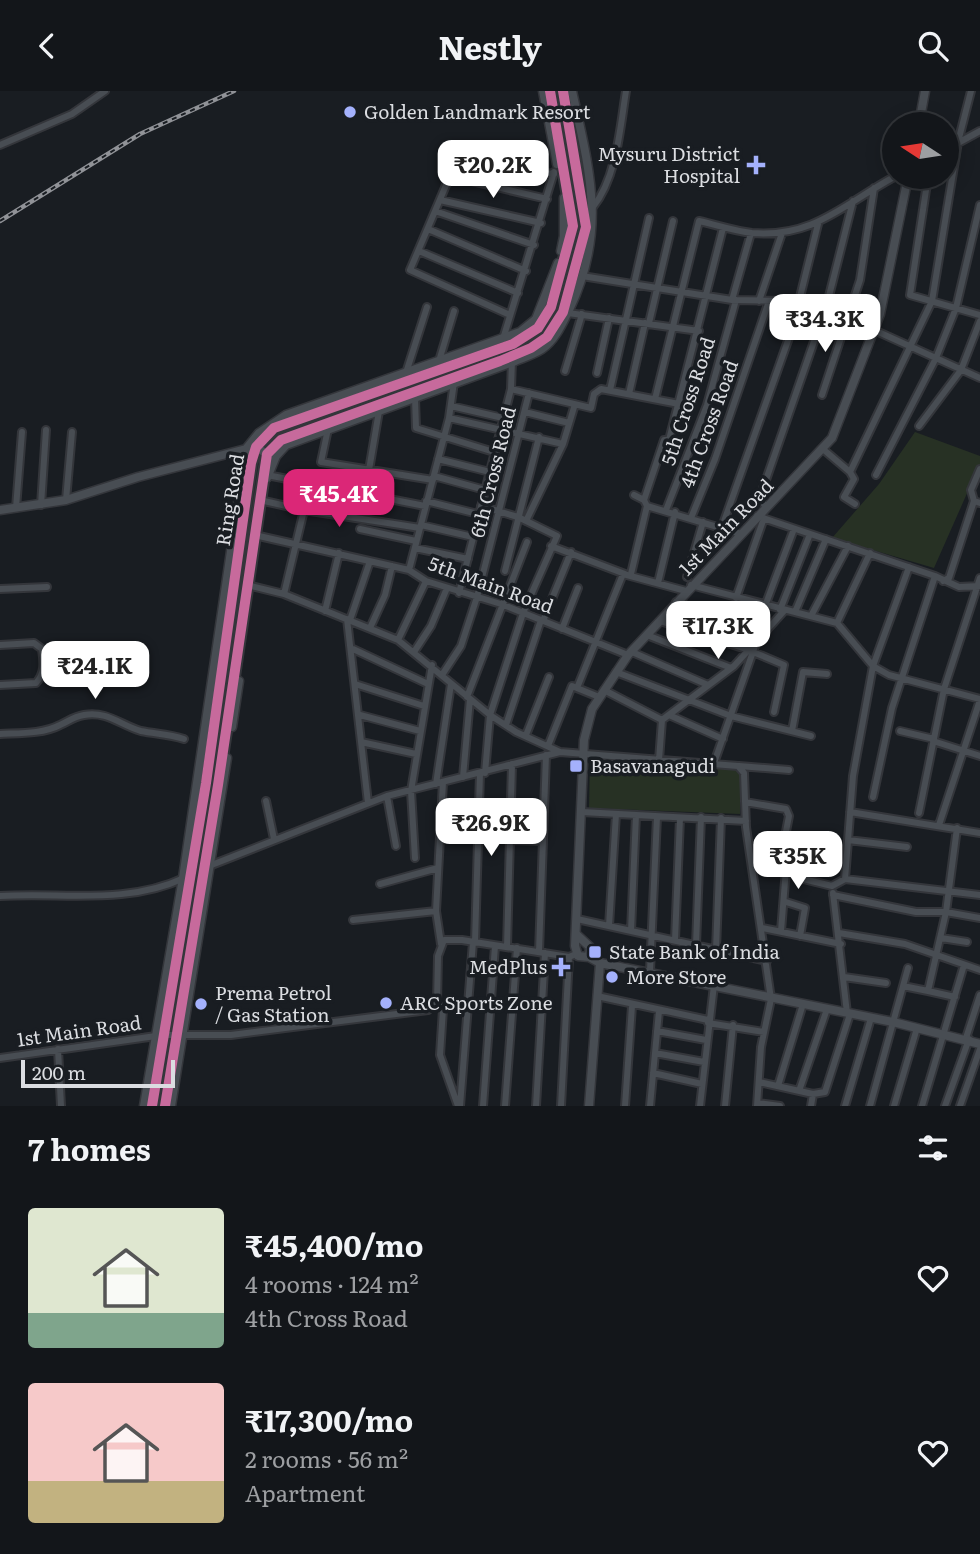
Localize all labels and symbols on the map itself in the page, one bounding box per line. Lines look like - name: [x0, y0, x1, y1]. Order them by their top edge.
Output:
- place label: Golden Landmark Resort: [364, 97, 591, 125]
- marker: Golden Landmark Resort: [342, 104, 358, 120]
- north arrow: [882, 112, 959, 189]
- place label: Mysuru District Hospital: [598, 139, 740, 189]
- pin: ₹20.2K: [436, 141, 550, 200]
- marker: Mysuru District Hospital: [746, 155, 766, 175]
- pin: ₹34.3K: [768, 295, 882, 354]
- street label: 5th Cross Road: [653, 332, 721, 469]
- street label: 4th Cross Road: [672, 355, 744, 492]
- street label: 6th Cross Road: [462, 403, 522, 540]
- street label: Ring Road: [208, 451, 250, 548]
- pin: ₹45.4K: [282, 469, 396, 529]
- street label: 1st Main Road: [672, 471, 779, 581]
- street label: 5th Main Road: [425, 548, 558, 620]
- pin: ₹17.3K: [661, 601, 775, 661]
- pin: ₹24.1K: [38, 641, 152, 701]
- place label: Basavanagudi: [590, 751, 715, 779]
- marker: Basavanagudi: [568, 758, 584, 774]
- pin: ₹26.9K: [434, 799, 548, 858]
- pin: ₹35K: [757, 831, 839, 891]
- place label: State Bank of India: [609, 937, 781, 965]
- marker: State Bank of India: [587, 944, 603, 960]
- place label: MedPlus: [469, 952, 547, 980]
- marker: MedPlus: [553, 959, 569, 975]
- place label: More Store: [626, 962, 727, 990]
- marker: More Store: [604, 969, 620, 985]
- place label: Prema Petrol / Gas Station: [215, 978, 332, 1028]
- place label: ARC Sports Zone: [400, 988, 553, 1016]
- marker: ARC Sports Zone: [378, 995, 394, 1011]
- marker: Prema Petrol / Gas Station: [193, 996, 209, 1012]
- street label: 1st Main Road: [15, 1007, 143, 1053]
- scale bar: [21, 1057, 175, 1089]

